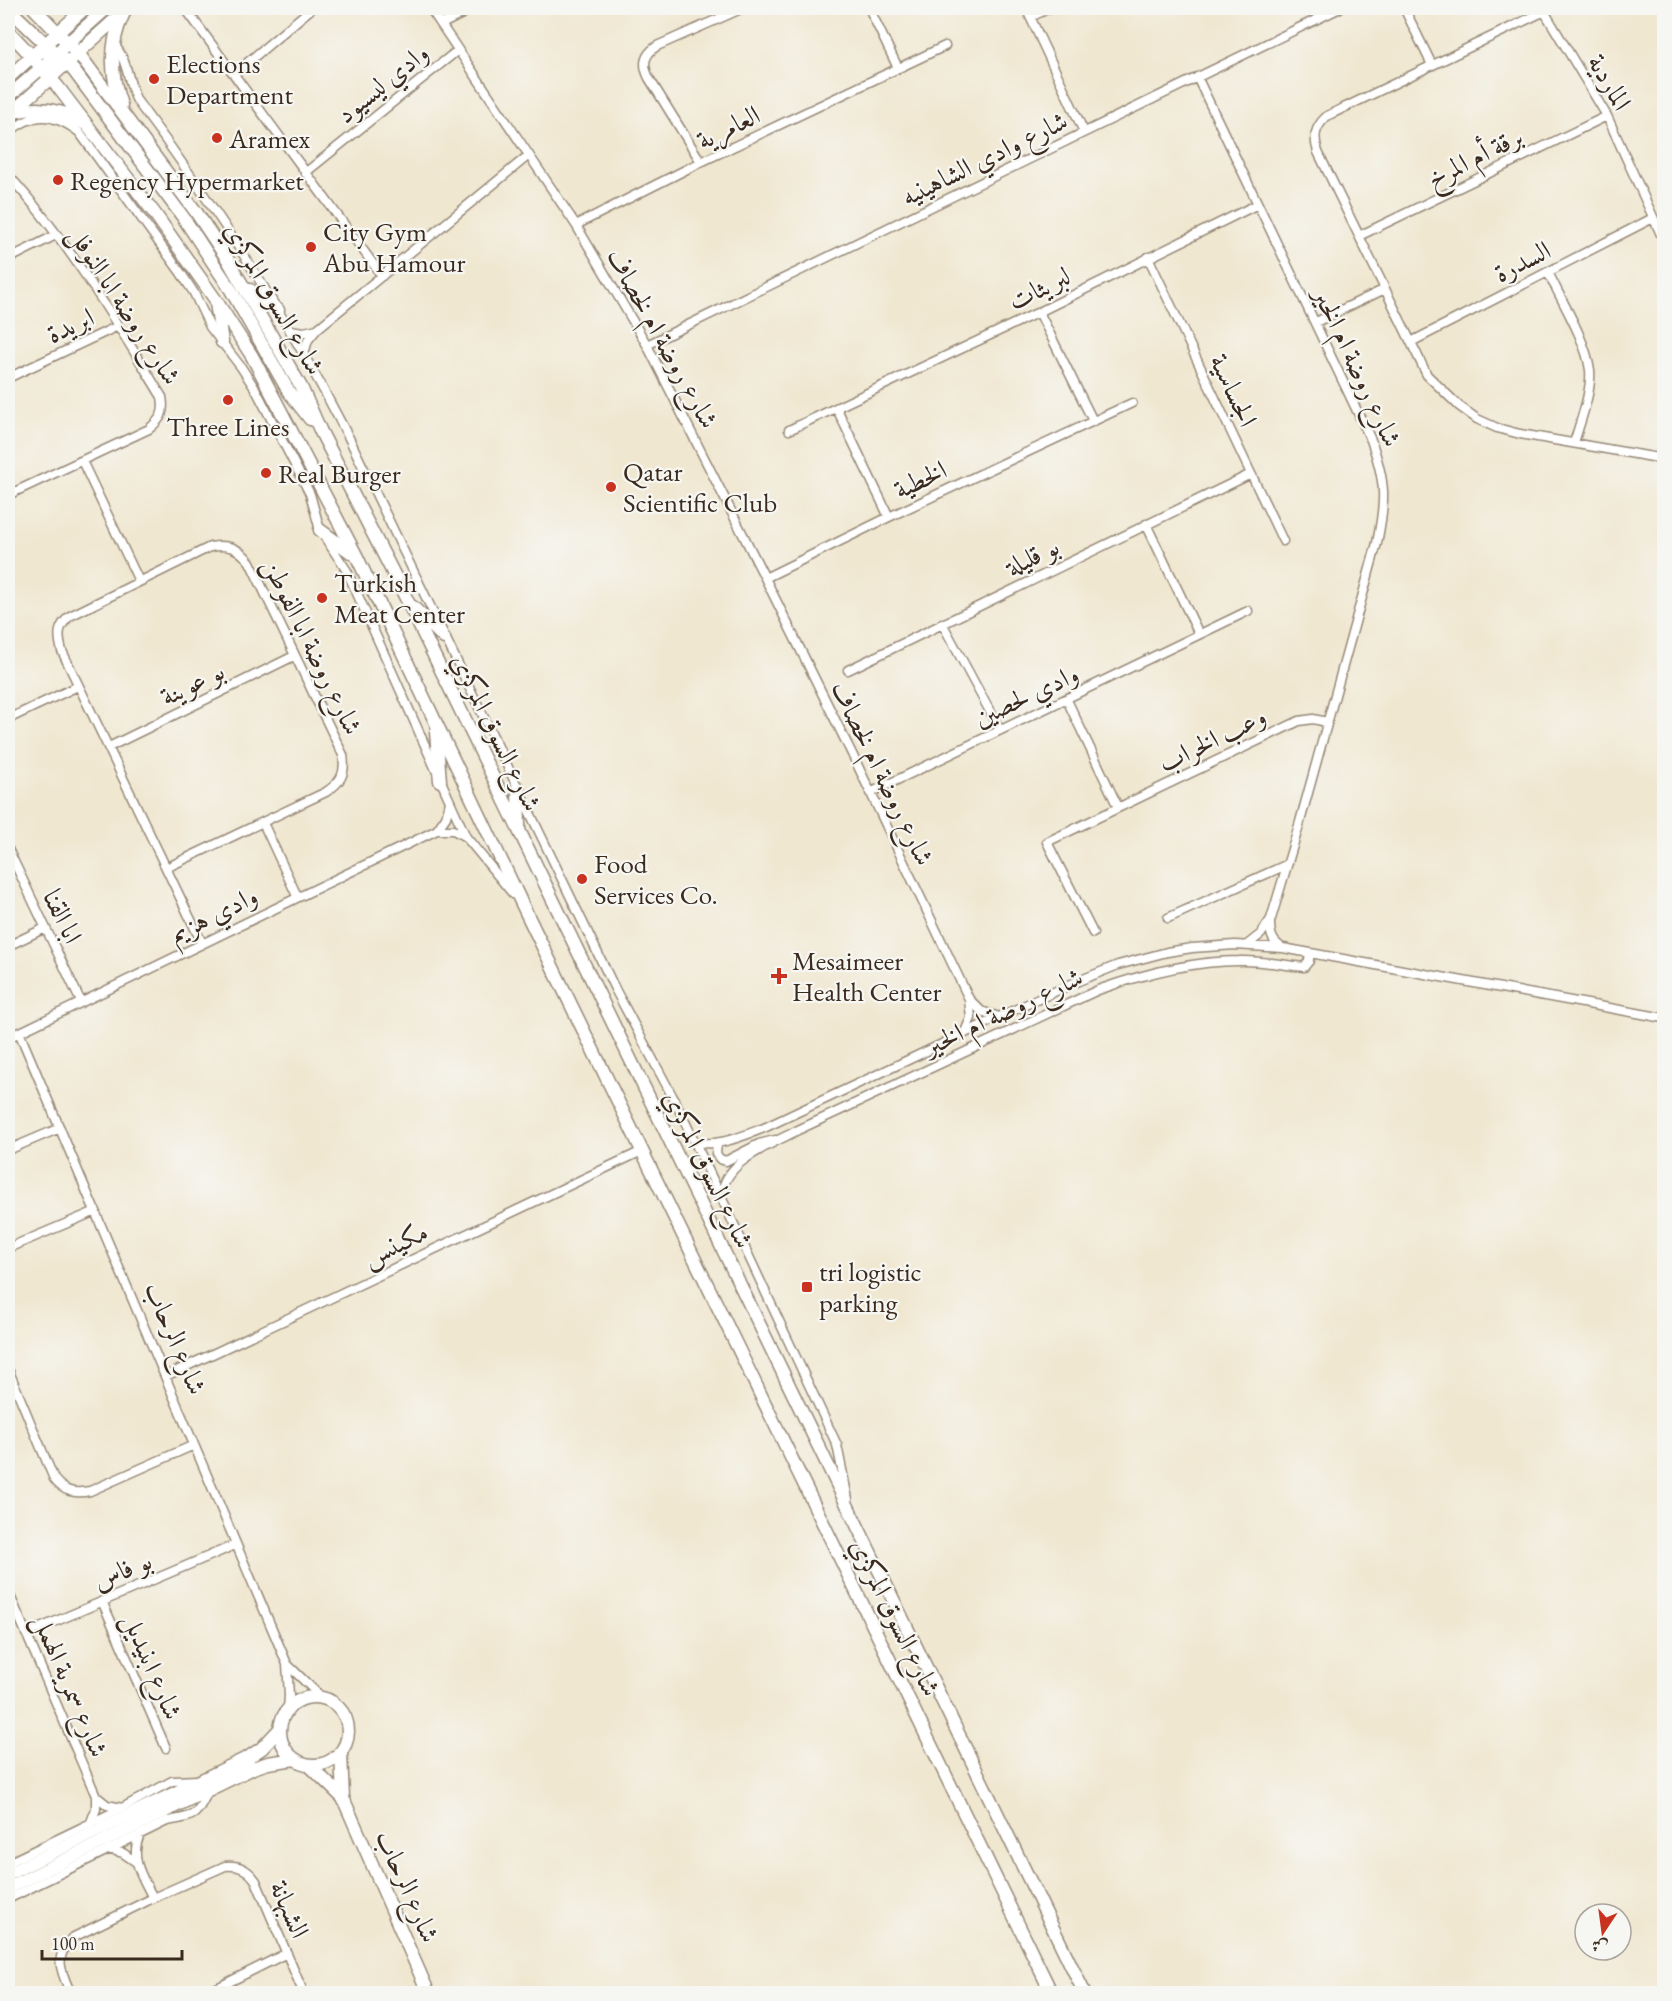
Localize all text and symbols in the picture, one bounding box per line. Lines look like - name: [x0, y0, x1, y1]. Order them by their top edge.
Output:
- street label: وادي ليسيود: [328, 35, 438, 134]
- place label: Elections Department: [166, 46, 293, 112]
- street label: الماردية: [1580, 47, 1640, 117]
- marker: Elections Department: [147, 72, 161, 86]
- street label: العامرية: [690, 97, 766, 159]
- street label: شارع وادي الشاهينيه: [895, 103, 1075, 218]
- street label: برقة أم المرخ: [1420, 118, 1531, 202]
- place label: Aramex: [228, 121, 311, 156]
- marker: Aramex: [210, 131, 224, 145]
- place label: Regency Hypermarket: [70, 163, 304, 198]
- marker: Regency Hypermarket: [51, 173, 65, 187]
- place label: City Gym Abu Hamour: [322, 214, 465, 280]
- street label: شارع السوق المركزي: [213, 215, 333, 384]
- street label: شارع روضة ابا النوفل: [56, 219, 189, 394]
- street label: السدرة: [1488, 232, 1556, 290]
- marker: City Gym Abu Hamour: [304, 240, 318, 254]
- street label: شارع روضة ام لخصاف: [594, 242, 727, 437]
- street label: لبريثات: [1002, 258, 1076, 318]
- street label: شارع روضة ام الخير: [1299, 279, 1410, 455]
- street label: ابريدة: [41, 299, 99, 351]
- street label: الجساسية: [1202, 348, 1266, 432]
- marker: Three Lines: [221, 393, 235, 407]
- place label: Three Lines: [166, 409, 290, 444]
- street label: الخطية: [888, 452, 952, 506]
- place label: Qatar Scientific Club: [623, 454, 777, 520]
- place label: Real Burger: [278, 456, 401, 491]
- marker: Real Burger: [259, 466, 273, 480]
- marker: Qatar Scientific Club: [604, 480, 618, 494]
- street label: بو قليلة: [998, 528, 1065, 585]
- street label: شارع روضة ابا الفوطن: [250, 552, 371, 743]
- place label: Turkish Meat Center: [334, 565, 465, 631]
- marker: Turkish Meat Center: [315, 591, 329, 605]
- street label: شارع السوق المركزي: [439, 647, 550, 819]
- street label: بو عوينة: [154, 653, 230, 713]
- street label: وادي لحصين: [968, 655, 1086, 738]
- street label: شارع روضة ام لخصاف: [818, 675, 943, 874]
- street label: وعب الخراب: [1152, 698, 1272, 780]
- place label: Food Services Co.: [594, 846, 718, 912]
- marker: Food Services Co.: [575, 872, 589, 886]
- street label: وادي هزيم: [163, 878, 266, 956]
- street label: ابا القنا: [35, 883, 91, 949]
- place label: Mesaimeer Health Center: [792, 943, 941, 1009]
- street label: شارع روضة ام الخير: [915, 959, 1091, 1070]
- marker: Mesaimeer Health Center: [770, 967, 788, 985]
- street label: شارع السوق المركزي: [651, 1084, 762, 1256]
- street label: مكينس: [356, 1214, 434, 1275]
- place label: tri logistic parking: [819, 1254, 922, 1320]
- street label: شارع الرحاب: [132, 1276, 215, 1402]
- marker: tri logistic parking: [800, 1280, 814, 1294]
- street label: شارع السوق المركزي: [838, 1532, 949, 1704]
- street label: بو فاس: [87, 1542, 157, 1598]
- street label: شارع ابنيديل: [110, 1607, 191, 1727]
- street label: شارع سمرية الهمل: [20, 1608, 117, 1764]
- street label: شارع الرحاب: [363, 1824, 448, 1950]
- street label: الشبهانة: [262, 1875, 318, 1943]
- north arrow: [1573, 1902, 1633, 1962]
- scale bar: [42, 1923, 182, 1961]
- text: 100 m: [51, 1932, 95, 1955]
- text: ش: [1590, 1934, 1610, 1958]

